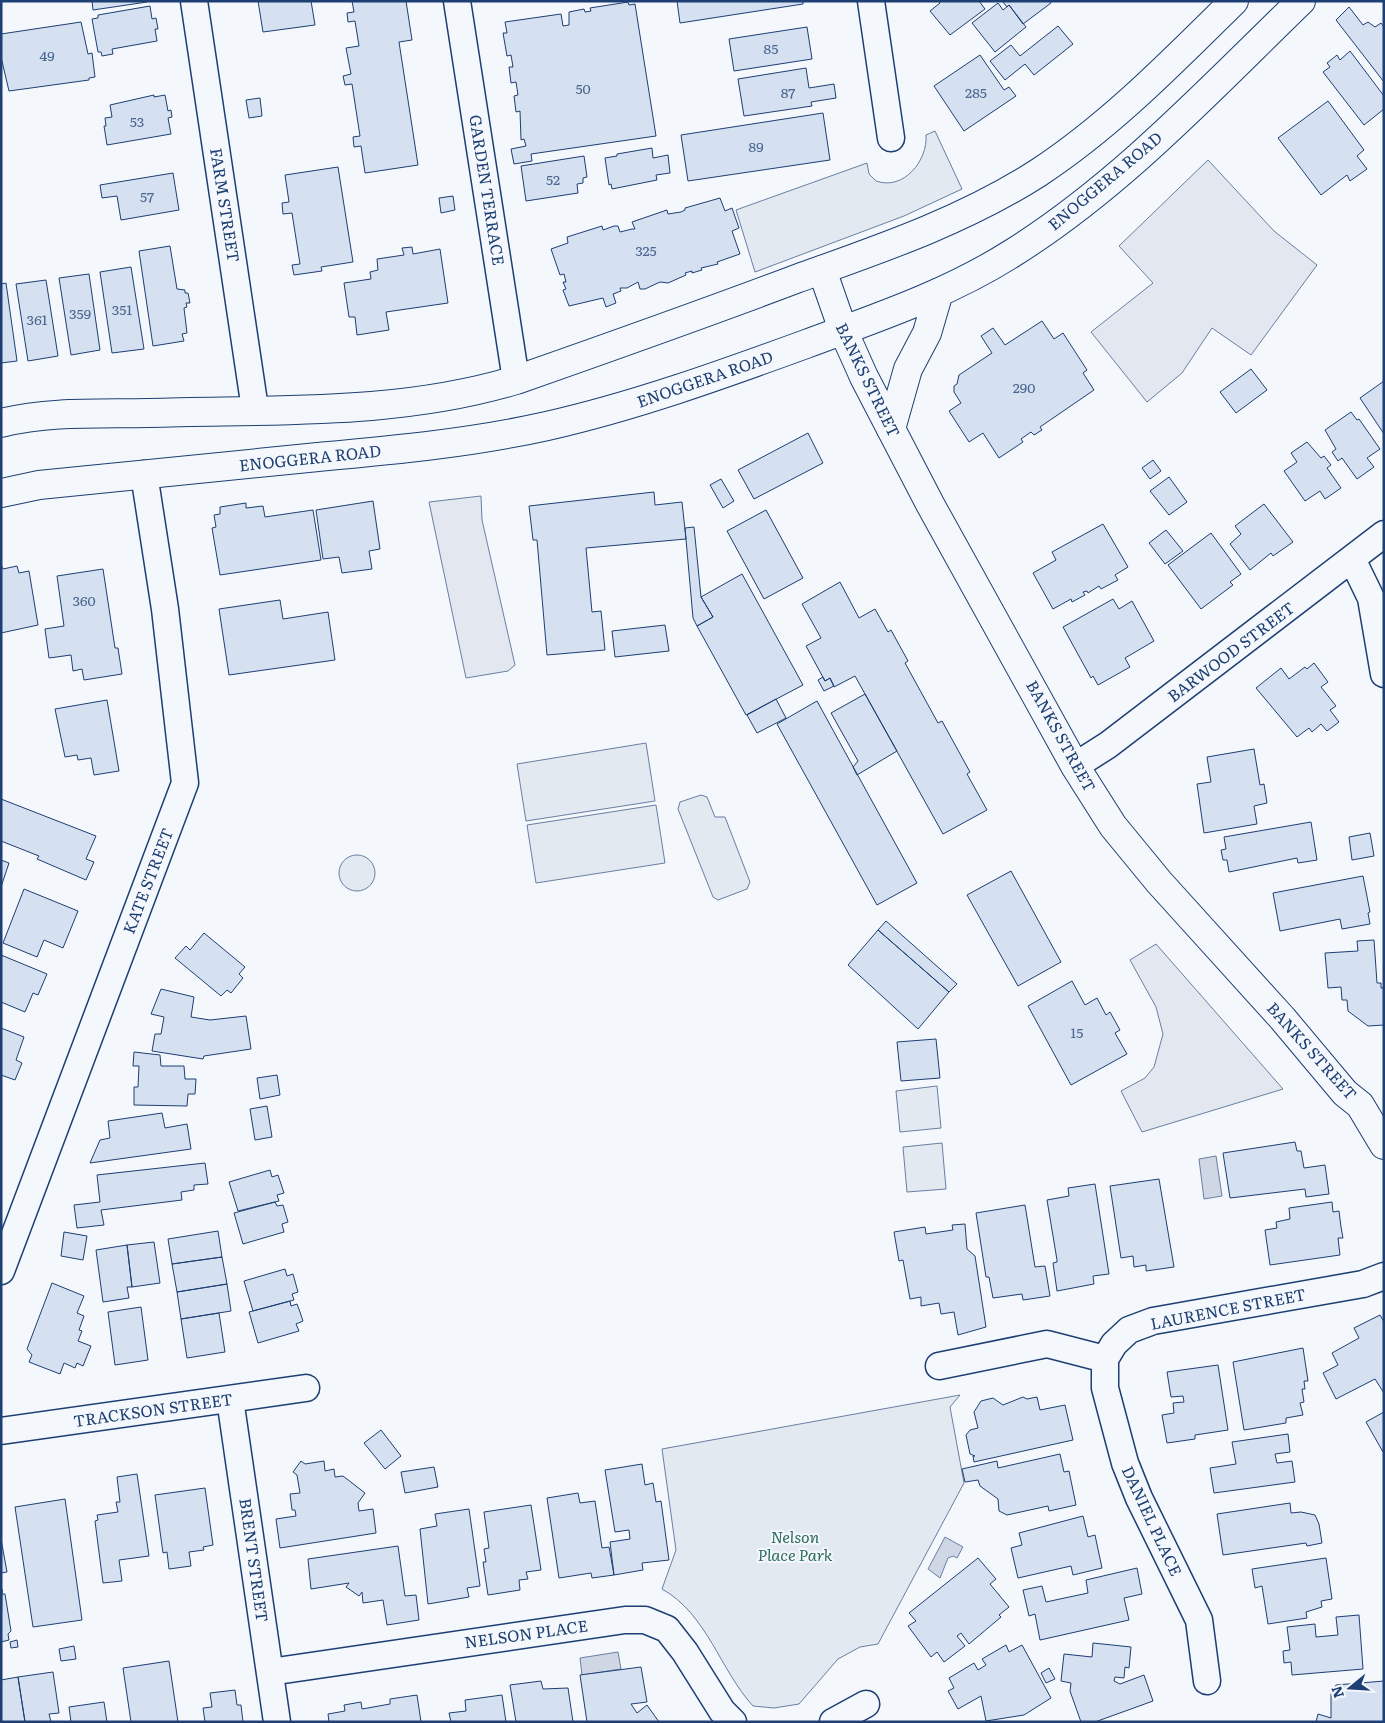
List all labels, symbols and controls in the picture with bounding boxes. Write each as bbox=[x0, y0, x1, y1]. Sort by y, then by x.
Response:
house number: 85 bbox=[764, 38, 778, 58]
house number: 49 bbox=[39, 45, 55, 65]
house number: 50 bbox=[575, 78, 591, 98]
house number: 87 bbox=[781, 82, 795, 102]
house number: 285 bbox=[965, 82, 987, 102]
house number: 53 bbox=[130, 111, 144, 131]
street label: GARDEN TERRACE bbox=[464, 113, 512, 267]
street label: ENOGGERA ROAD bbox=[1042, 125, 1167, 235]
house number: 89 bbox=[748, 136, 764, 156]
street label: FARM STREET bbox=[205, 146, 247, 264]
house number: 52 bbox=[546, 169, 560, 189]
house number: 57 bbox=[140, 186, 154, 206]
house number: 325 bbox=[635, 240, 657, 260]
house number: 351 bbox=[112, 299, 132, 319]
house number: 359 bbox=[69, 303, 91, 323]
house number: 361 bbox=[27, 309, 48, 329]
street label: BANKS STREET bbox=[831, 318, 907, 441]
street label: ENOGGERA ROAD bbox=[633, 343, 776, 413]
house number: 290 bbox=[1013, 377, 1035, 397]
street label: ENOGGERA ROAD bbox=[238, 438, 382, 476]
house number: 360 bbox=[72, 590, 96, 610]
street label: BARWOOD STREET bbox=[1162, 595, 1299, 707]
street label: BANKS STREET bbox=[1021, 675, 1103, 796]
street label: KATE STREET bbox=[116, 824, 178, 937]
street label: BANKS STREET bbox=[1262, 996, 1363, 1105]
house number: 15 bbox=[1071, 1022, 1083, 1042]
street label: LAURENCE STREET bbox=[1148, 1281, 1308, 1335]
street label: TRACKSON STREET bbox=[72, 1386, 234, 1432]
street label: DANIEL PLACE bbox=[1117, 1461, 1189, 1580]
street label: BRENT STREET bbox=[234, 1496, 276, 1624]
park label: Nelson Place Park bbox=[757, 1524, 833, 1566]
street label: NELSON PLACE bbox=[463, 1612, 589, 1654]
north arrow bbox=[1325, 1663, 1375, 1713]
text: N bbox=[1325, 1683, 1348, 1701]

